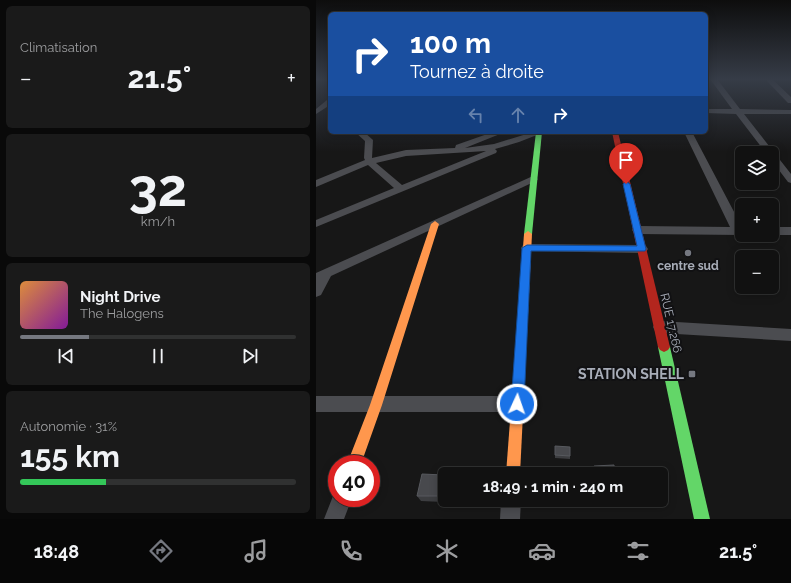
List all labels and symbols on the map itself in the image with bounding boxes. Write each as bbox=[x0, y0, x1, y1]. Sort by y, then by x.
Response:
pin bbox=[609, 143, 643, 184]
marker: centre sud bbox=[683, 248, 693, 258]
place label: centre sud bbox=[657, 259, 719, 273]
street label: RUE 17.266 bbox=[657, 292, 685, 354]
place label: STATION SHELL bbox=[578, 366, 685, 382]
marker: STATION SHELL bbox=[687, 369, 697, 379]
position arrow bbox=[496, 383, 538, 425]
speed limit sign: 40 bbox=[328, 455, 380, 507]

